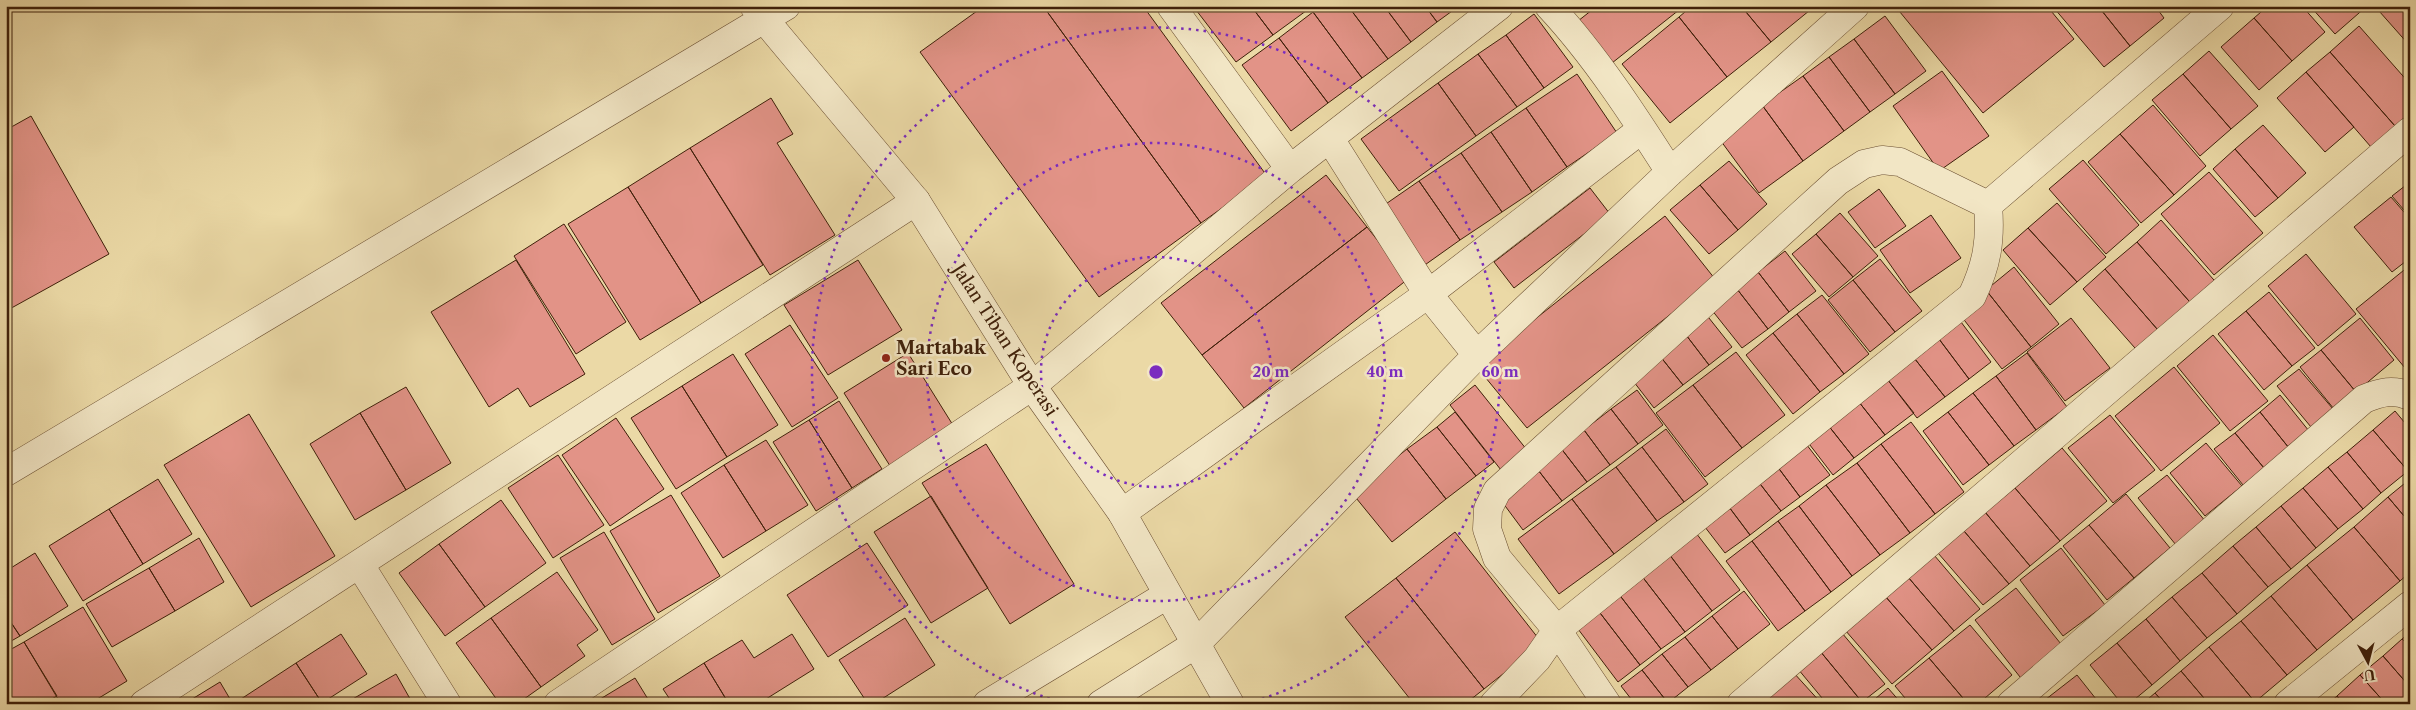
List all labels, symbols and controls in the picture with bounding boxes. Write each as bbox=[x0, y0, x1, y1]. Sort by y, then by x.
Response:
street label: Jalan Tiban Koperasi bbox=[946, 257, 1063, 421]
place label: Martabak Sari Eco bbox=[896, 337, 987, 380]
marker: Martabak Sari Eco bbox=[880, 352, 892, 364]
text: 20 m bbox=[1252, 362, 1290, 381]
text: 40 m bbox=[1366, 362, 1404, 381]
text: 60 m bbox=[1481, 362, 1519, 381]
centre of rings bbox=[1147, 363, 1165, 381]
north arrow bbox=[2344, 638, 2394, 688]
text: U bbox=[2362, 665, 2376, 685]

